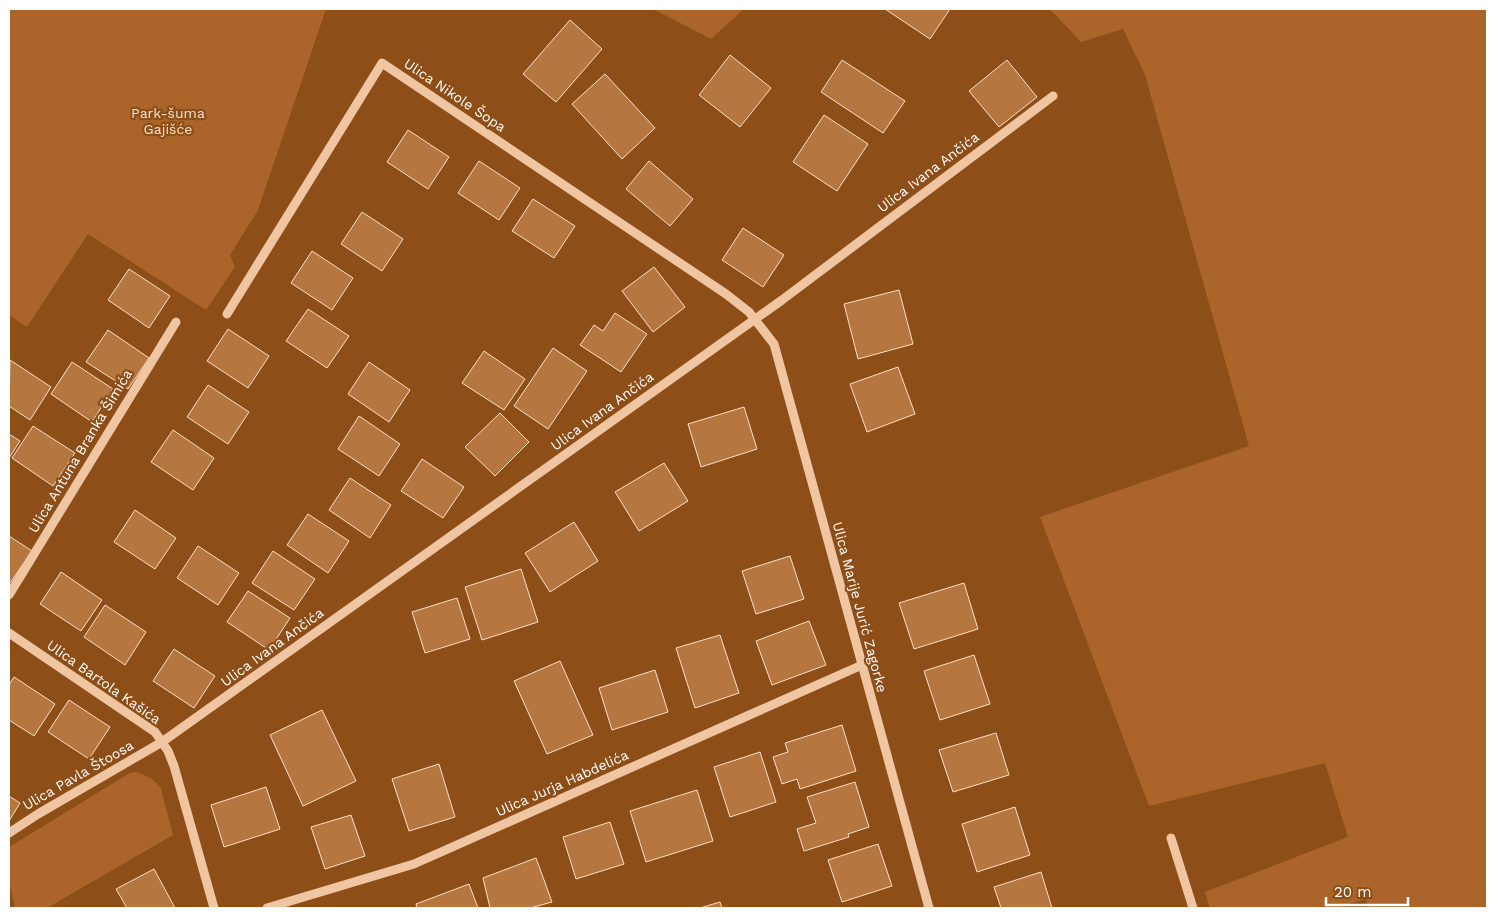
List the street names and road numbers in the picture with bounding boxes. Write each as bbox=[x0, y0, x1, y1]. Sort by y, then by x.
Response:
street label: Ulica Nikole Šopa bbox=[401, 55, 509, 135]
street label: Ulica Ivana Ančića bbox=[874, 129, 982, 215]
street label: Ulica Antuna Branka Šimića bbox=[25, 366, 135, 536]
street label: Ulica Ivana Ančića bbox=[548, 368, 656, 454]
street label: Ulica Marije Jurić Zagorke bbox=[829, 520, 891, 694]
street label: Ulica Ivana Ančića bbox=[218, 604, 326, 690]
street label: Ulica Bartola Kašića bbox=[44, 637, 164, 727]
street label: Ulica Pavla Štoosa bbox=[20, 737, 136, 813]
street label: Ulica Jurja Habdelića bbox=[493, 746, 631, 819]

